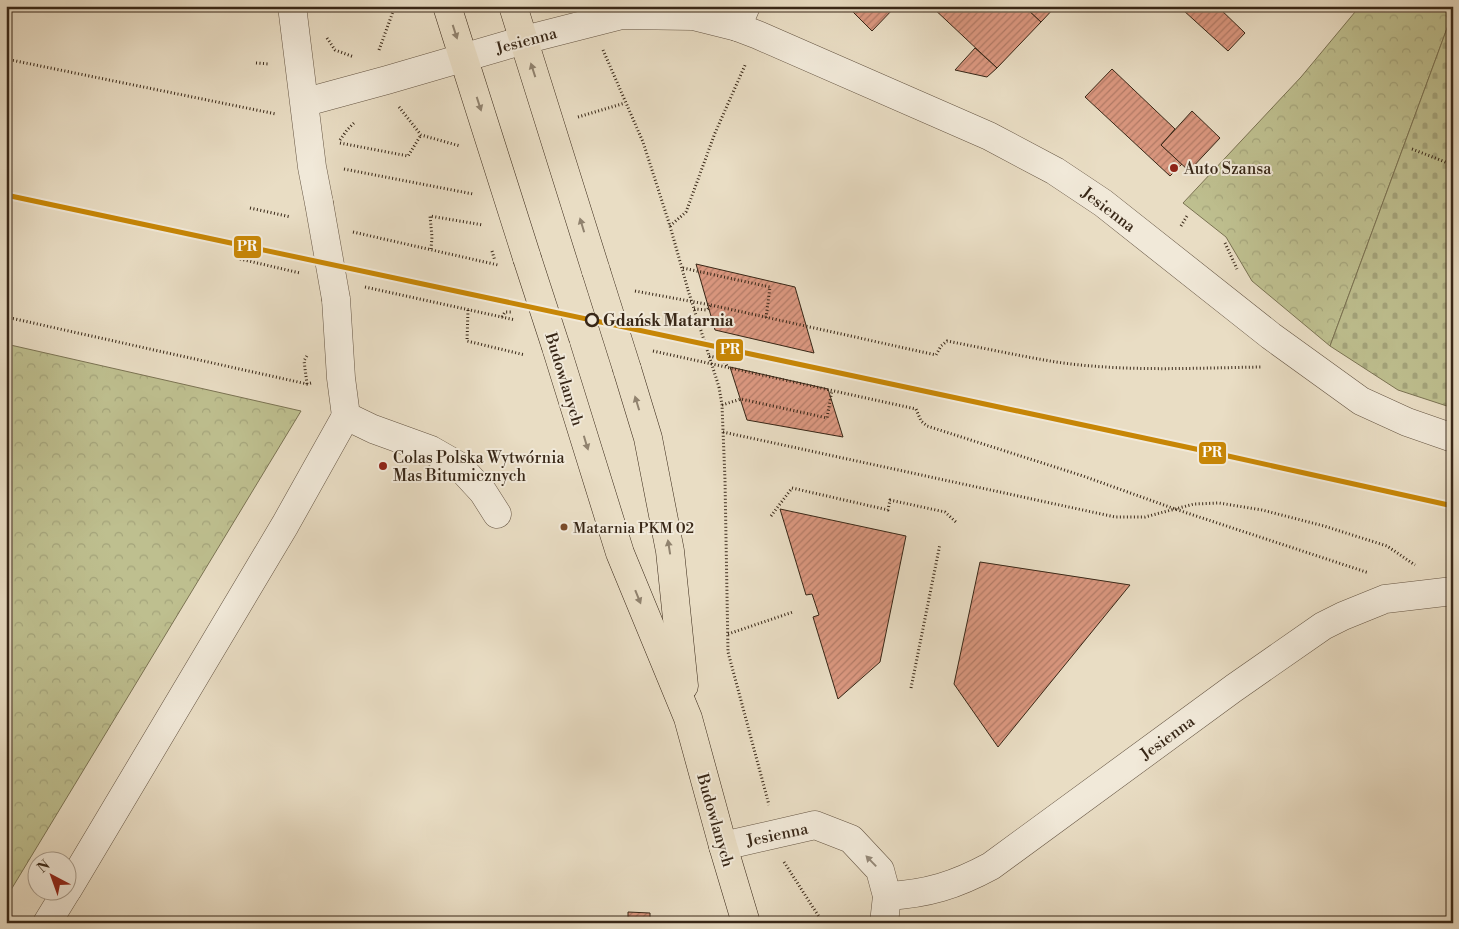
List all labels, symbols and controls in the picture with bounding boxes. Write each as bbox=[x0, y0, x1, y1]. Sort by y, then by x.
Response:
street label: Jesienna bbox=[493, 23, 560, 59]
one-way arrow bbox=[452, 25, 460, 40]
one-way arrow bbox=[529, 62, 537, 77]
one-way arrow bbox=[475, 97, 483, 112]
place label: Auto Szansa bbox=[1183, 159, 1272, 179]
marker: Auto Szansa bbox=[1168, 162, 1180, 174]
street label: Jesienna bbox=[1077, 182, 1140, 237]
one-way arrow bbox=[577, 217, 585, 232]
line badge: PR bbox=[233, 235, 262, 259]
text: PR bbox=[237, 238, 258, 256]
place label: Gdańsk Matarnia bbox=[603, 311, 734, 331]
marker: Gdańsk Matarnia bbox=[585, 313, 599, 327]
street label: Budowlanych bbox=[540, 329, 588, 429]
line badge: PR bbox=[715, 338, 744, 362]
text: PR bbox=[720, 341, 741, 359]
one-way arrow bbox=[633, 395, 641, 410]
one-way arrow bbox=[582, 436, 590, 451]
line badge: PR bbox=[1198, 441, 1227, 465]
text: PR bbox=[1202, 444, 1223, 462]
place label: Colas Polska Wytwórnia Mas Bitumicznych bbox=[393, 448, 565, 486]
marker: Colas Polska Wytwórnia Mas Bitumicznych bbox=[377, 460, 389, 472]
place label: Matarnia PKM 02 bbox=[573, 519, 694, 538]
marker: Matarnia PKM 02 bbox=[559, 522, 569, 532]
one-way arrow bbox=[665, 539, 673, 555]
one-way arrow bbox=[635, 590, 643, 604]
street label: Jesienna bbox=[1136, 711, 1199, 765]
street label: Budowlanych bbox=[692, 770, 738, 870]
street label: Jesienna bbox=[744, 819, 811, 851]
north arrow bbox=[28, 852, 78, 902]
one-way arrow bbox=[865, 855, 877, 867]
text: N bbox=[34, 857, 54, 877]

